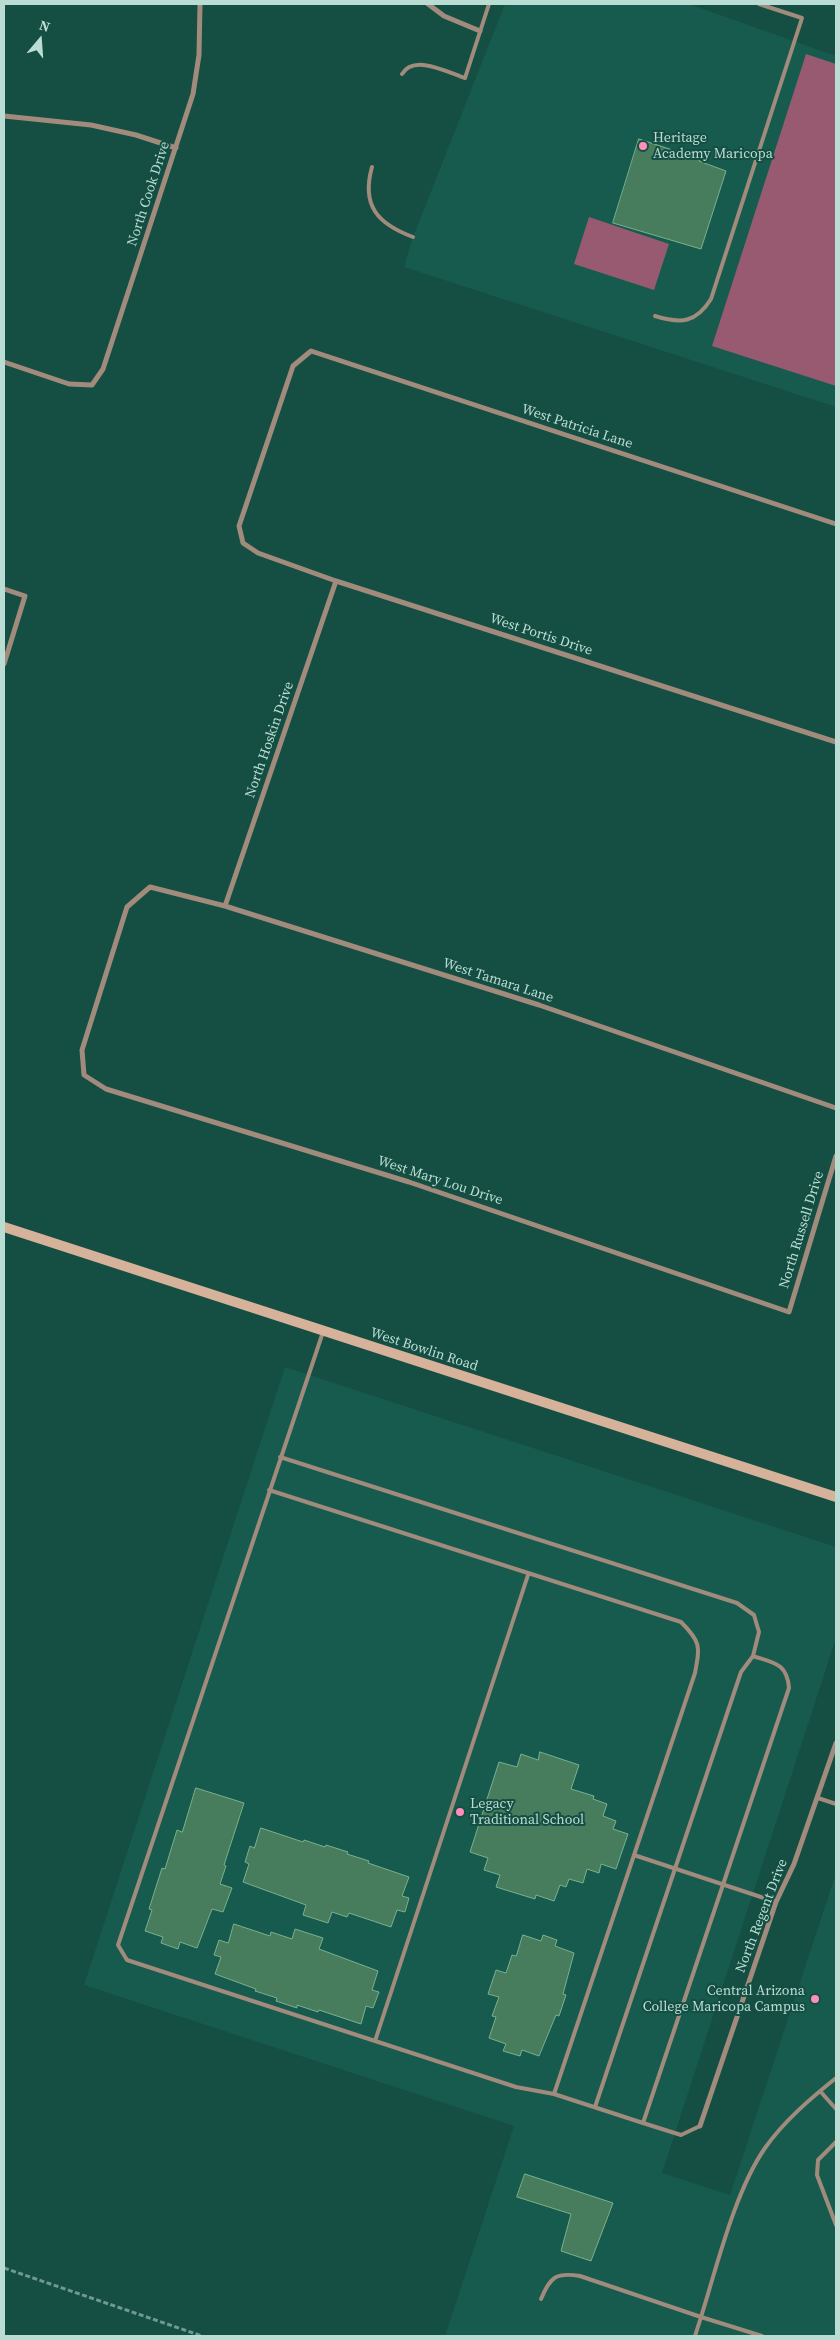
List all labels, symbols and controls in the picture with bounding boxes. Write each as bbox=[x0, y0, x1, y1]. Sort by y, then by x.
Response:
north arrow bbox=[15, 15, 65, 65]
text: N bbox=[37, 15, 53, 37]
place label: Heritage Academy Maricopa bbox=[653, 130, 773, 162]
street label: North Cook Drive bbox=[124, 140, 174, 248]
marker: Heritage Academy Maricopa bbox=[637, 140, 649, 152]
street label: West Patricia Lane bbox=[519, 401, 635, 453]
street label: West Portis Drive bbox=[487, 610, 595, 660]
street label: North Hoskin Drive bbox=[242, 680, 298, 800]
street label: West Tamara Lane bbox=[441, 955, 555, 1007]
street label: West Mary Lou Drive bbox=[375, 1153, 505, 1209]
street label: North Russell Drive bbox=[776, 1169, 828, 1291]
street label: West Bowlin Road bbox=[368, 1325, 480, 1375]
place label: Legacy Traditional School bbox=[470, 1796, 584, 1828]
marker: Legacy Traditional School bbox=[454, 1806, 466, 1818]
street label: North Regent Drive bbox=[733, 1857, 791, 1975]
place label: Central Arizona College Maricopa Campus bbox=[643, 1983, 805, 2015]
marker: Central Arizona College Maricopa Campus bbox=[809, 1993, 821, 2005]

